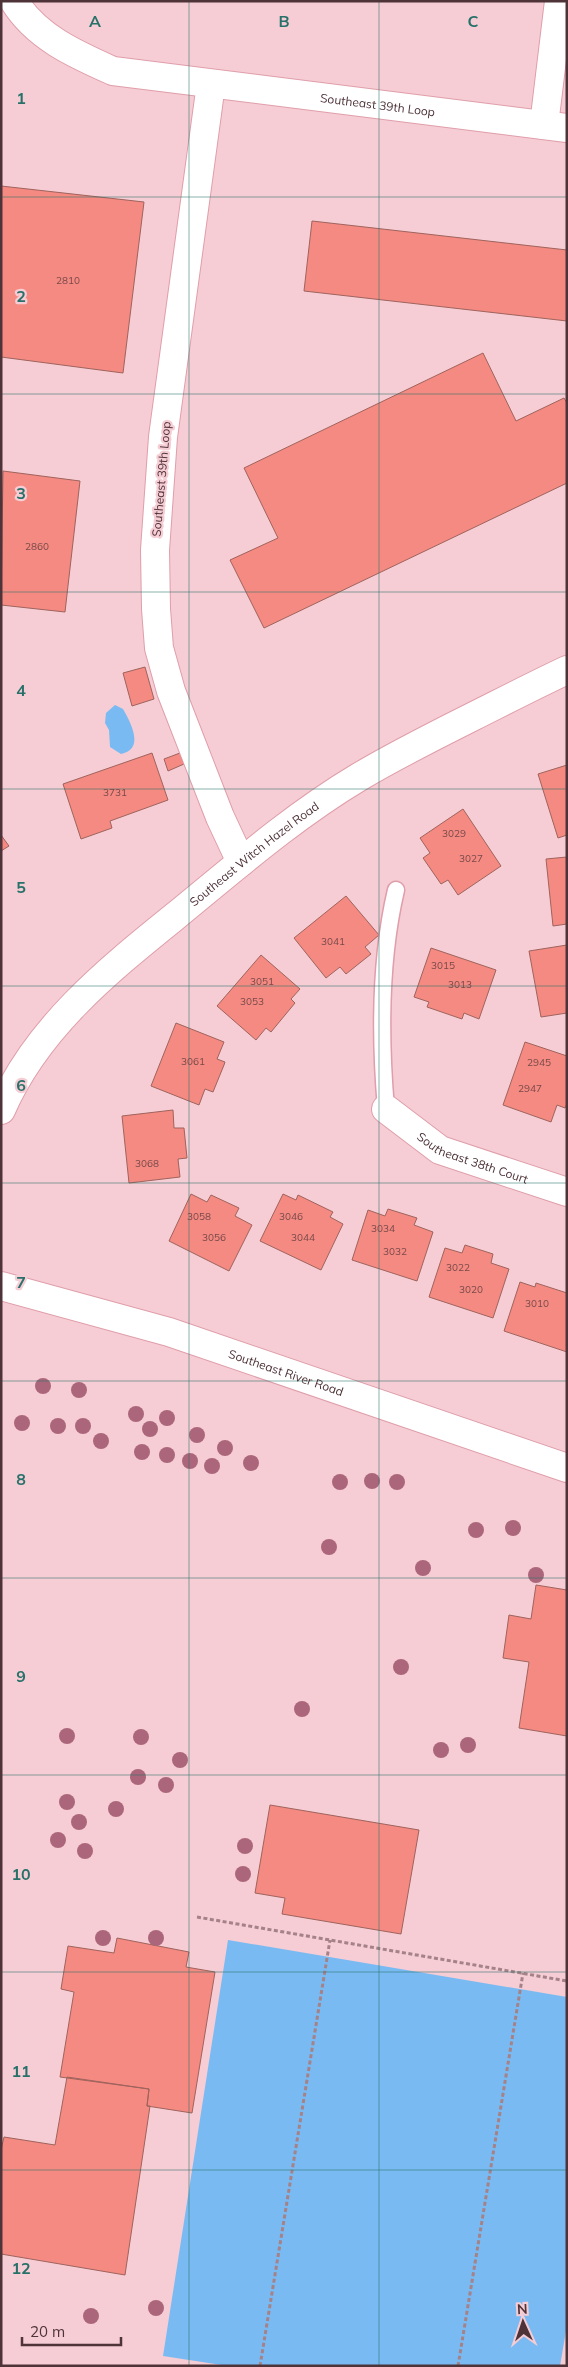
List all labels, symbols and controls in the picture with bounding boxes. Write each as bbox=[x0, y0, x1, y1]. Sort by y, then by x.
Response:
text: A bbox=[89, 11, 101, 31]
text: B bbox=[278, 11, 290, 31]
text: C bbox=[468, 11, 479, 31]
text: 1 bbox=[16, 88, 26, 108]
street label: Southeast 39th Loop bbox=[319, 90, 436, 119]
house number: 2810 bbox=[56, 274, 80, 287]
text: 2 bbox=[16, 286, 26, 306]
street label: Southeast 39th Loop bbox=[148, 421, 174, 537]
text: 3 bbox=[16, 483, 26, 503]
house number: 2860 bbox=[25, 540, 49, 553]
text: 4 bbox=[16, 680, 26, 700]
house number: 3731 bbox=[103, 786, 127, 799]
street label: Southeast Witch Hazel Road bbox=[186, 798, 321, 909]
house number: 3029 bbox=[442, 827, 466, 840]
house number: 3027 bbox=[459, 852, 483, 865]
text: 5 bbox=[16, 877, 26, 897]
house number: 3041 bbox=[321, 935, 345, 948]
house number: 3015 bbox=[431, 959, 455, 972]
house number: 3051 bbox=[250, 975, 274, 988]
house number: 3013 bbox=[448, 978, 472, 991]
house number: 3053 bbox=[240, 995, 264, 1008]
house number: 3061 bbox=[181, 1055, 205, 1068]
house number: 2945 bbox=[527, 1056, 551, 1069]
text: 6 bbox=[16, 1075, 26, 1095]
house number: 2947 bbox=[518, 1082, 542, 1095]
street label: Southeast 38th Court bbox=[415, 1128, 530, 1186]
house number: 3068 bbox=[135, 1157, 159, 1170]
house number: 3058 bbox=[187, 1210, 211, 1223]
house number: 3046 bbox=[279, 1210, 303, 1223]
house number: 3034 bbox=[371, 1222, 395, 1235]
house number: 3056 bbox=[202, 1231, 226, 1244]
house number: 3044 bbox=[291, 1231, 315, 1244]
house number: 3032 bbox=[383, 1245, 407, 1258]
house number: 3022 bbox=[446, 1261, 470, 1274]
text: 7 bbox=[16, 1272, 26, 1292]
house number: 3020 bbox=[459, 1283, 483, 1296]
house number: 3010 bbox=[525, 1297, 549, 1310]
street label: Southeast River Road bbox=[227, 1345, 346, 1399]
text: 8 bbox=[16, 1469, 26, 1489]
text: 9 bbox=[16, 1666, 26, 1686]
text: 10 bbox=[11, 1864, 31, 1884]
text: 11 bbox=[11, 2061, 31, 2081]
text: 12 bbox=[11, 2258, 31, 2278]
north arrow bbox=[498, 2297, 548, 2347]
text: N bbox=[517, 2300, 528, 2318]
scale bar bbox=[22, 2314, 121, 2346]
text: 20 m bbox=[30, 2322, 65, 2341]

